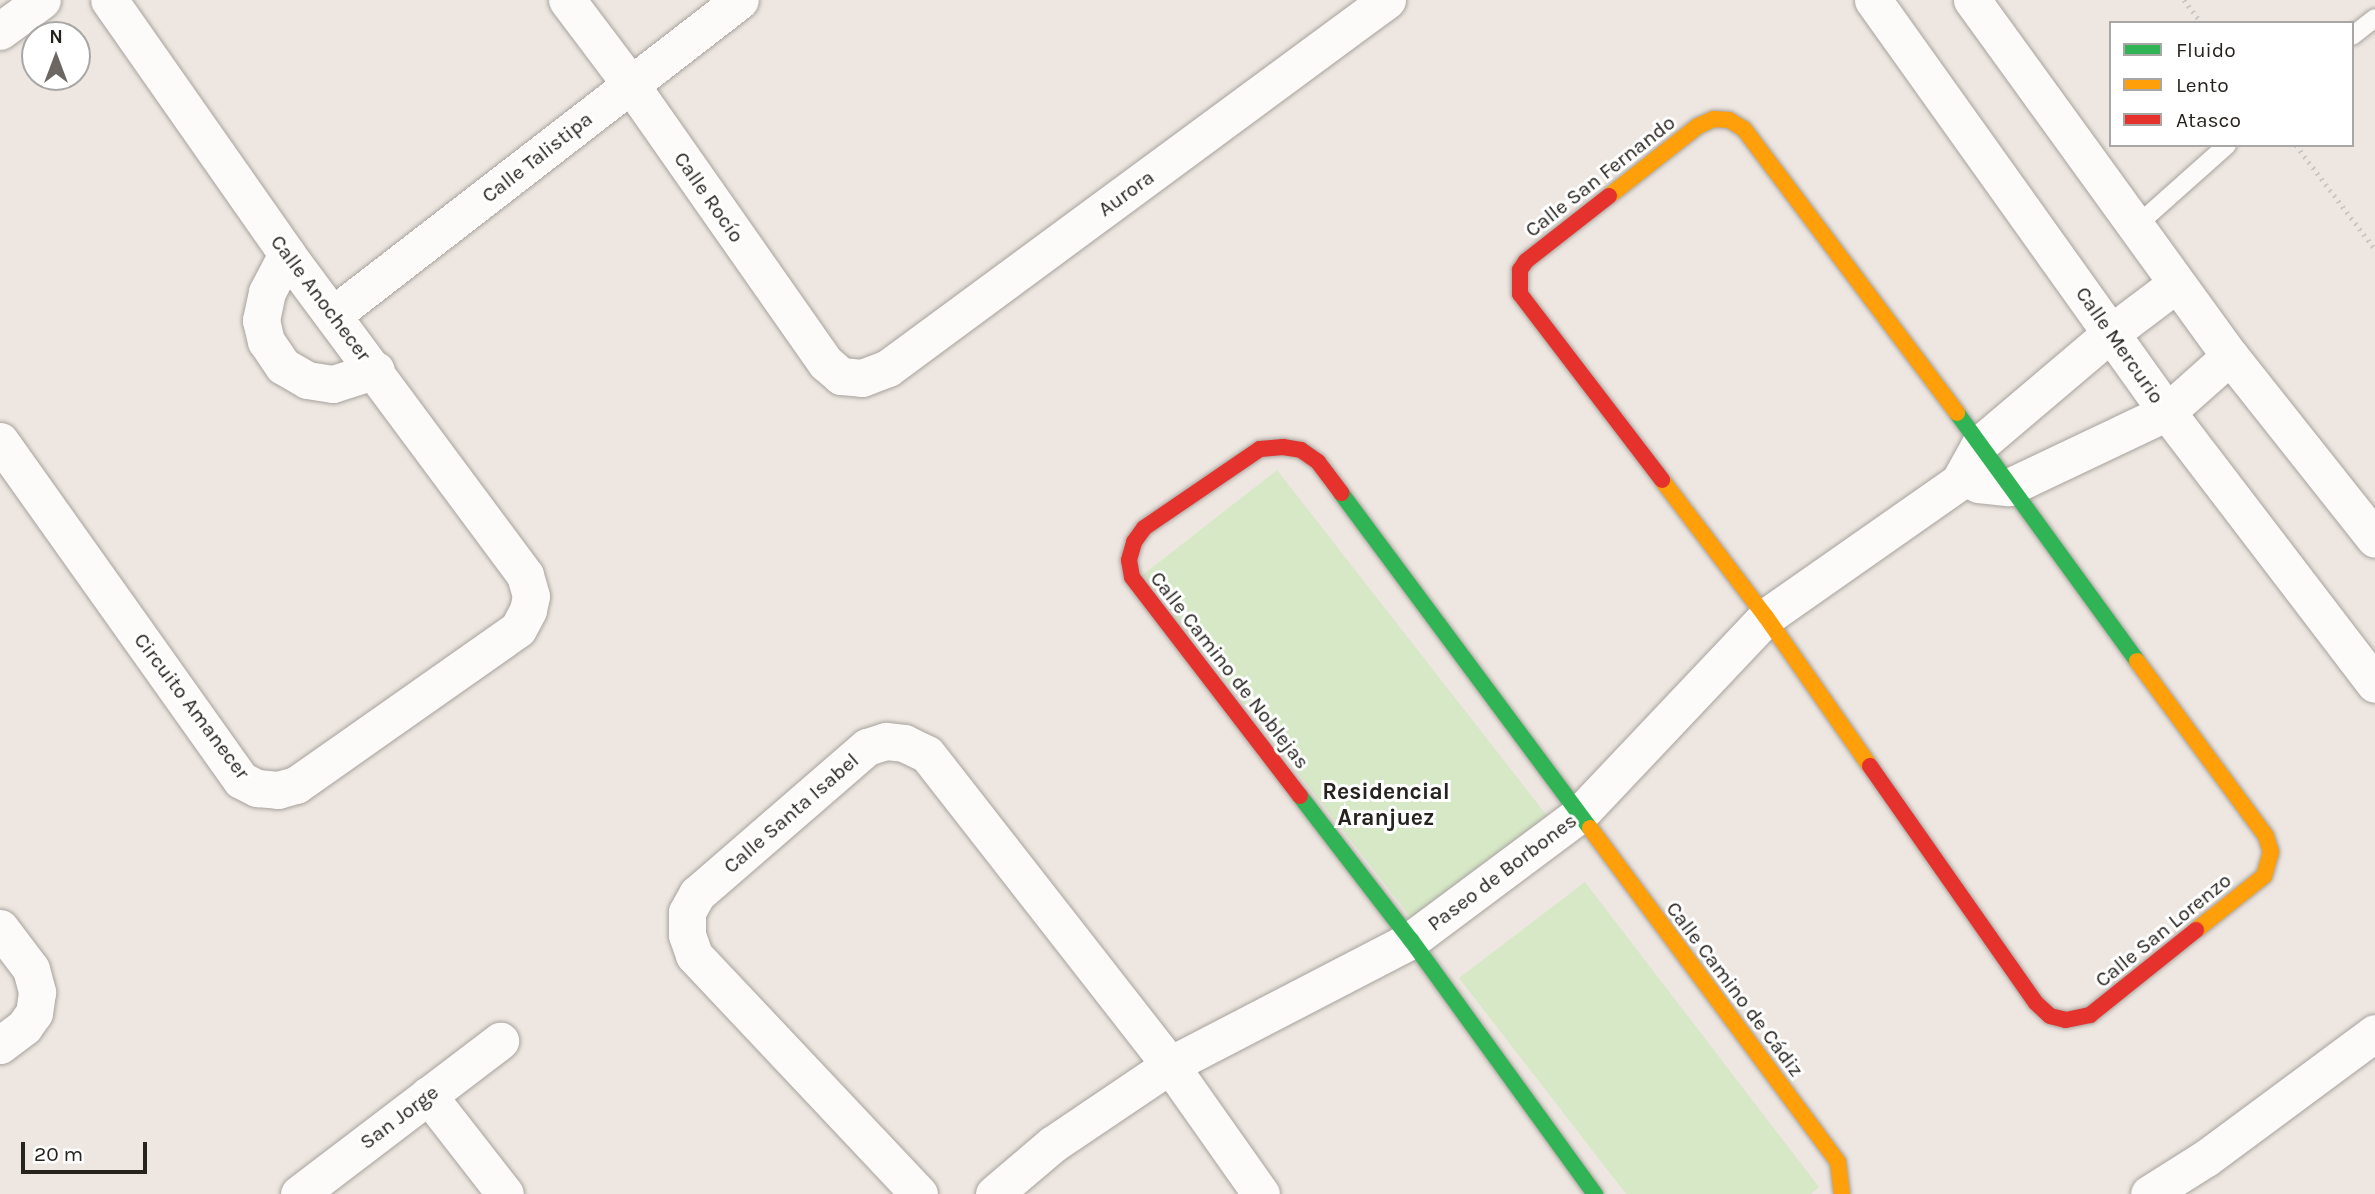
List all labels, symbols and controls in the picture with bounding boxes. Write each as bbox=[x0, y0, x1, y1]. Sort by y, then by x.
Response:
north arrow bbox=[21, 21, 91, 91]
legend bbox=[2109, 21, 2354, 147]
text: N bbox=[49, 26, 63, 48]
text: Fluido bbox=[2176, 38, 2236, 62]
text: Lento bbox=[2176, 73, 2229, 97]
street label: Calle Talistipa bbox=[477, 106, 597, 208]
text: Atasco bbox=[2176, 108, 2241, 132]
street label: Calle San Fernando bbox=[1520, 110, 1680, 242]
street label: Calle Rocío bbox=[669, 147, 749, 247]
street label: Aurora bbox=[1093, 164, 1159, 222]
street label: Calle Anochecer bbox=[265, 230, 377, 366]
street label: Calle Mercurio bbox=[2070, 282, 2170, 408]
street label: Calle Camino de Noblejas bbox=[1145, 566, 1315, 774]
street label: Circuito Amanecer bbox=[129, 628, 255, 784]
street label: Calle Santa Isabel bbox=[718, 747, 864, 879]
district label: Residencial Aranjuez bbox=[1322, 778, 1450, 832]
street label: Paseo de Borbones bbox=[1422, 808, 1582, 936]
street label: Calle San Lorenzo bbox=[2090, 867, 2236, 993]
street label: Calle Camino de Cádiz bbox=[1661, 896, 1809, 1082]
street label: San Jorge bbox=[355, 1079, 443, 1155]
scale bar bbox=[24, 1128, 150, 1172]
text: 20 m bbox=[34, 1142, 83, 1166]

